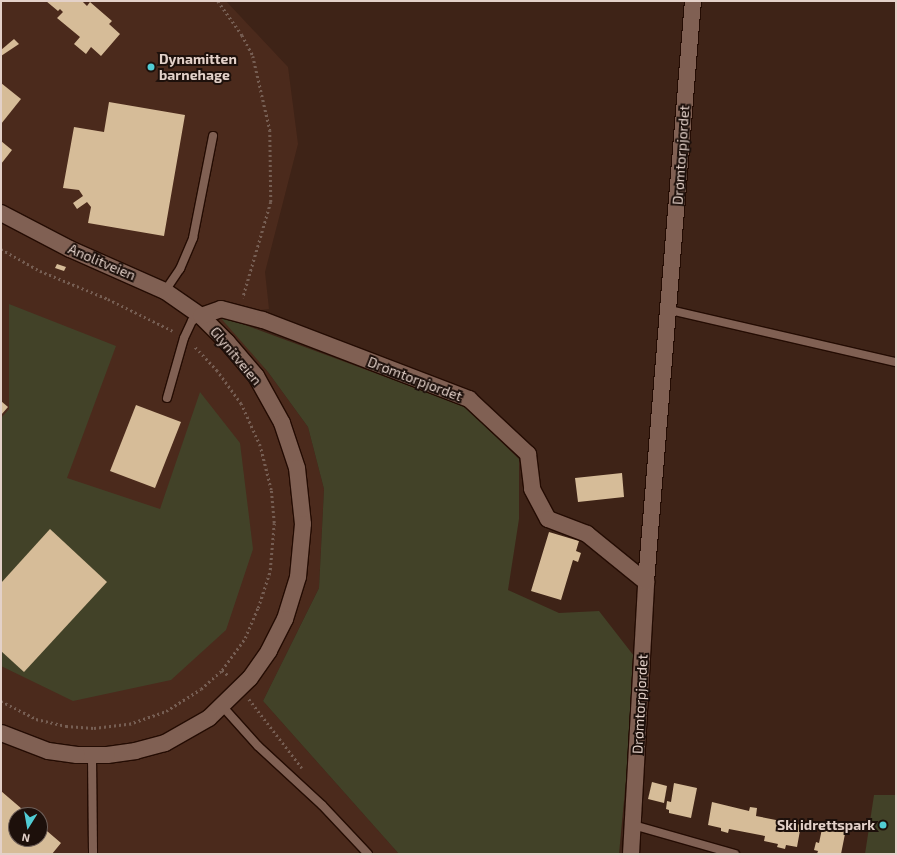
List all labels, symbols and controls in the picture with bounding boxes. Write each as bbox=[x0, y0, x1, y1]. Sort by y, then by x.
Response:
place label: Dynamitten barnehage bbox=[159, 51, 237, 84]
marker: Dynamitten barnehage bbox=[146, 62, 156, 72]
street label: Drømtorpjordet bbox=[669, 105, 693, 205]
street label: Anolitveien bbox=[66, 240, 138, 284]
street label: Glynitveien bbox=[207, 323, 265, 389]
street label: Drømtorpjordet bbox=[365, 353, 465, 405]
street label: Drømtorpjordet bbox=[629, 654, 651, 754]
north arrow bbox=[8, 807, 48, 847]
place label: Ski idrettspark bbox=[777, 817, 875, 833]
marker: Ski idrettspark bbox=[878, 820, 888, 830]
text: N bbox=[21, 831, 31, 845]

